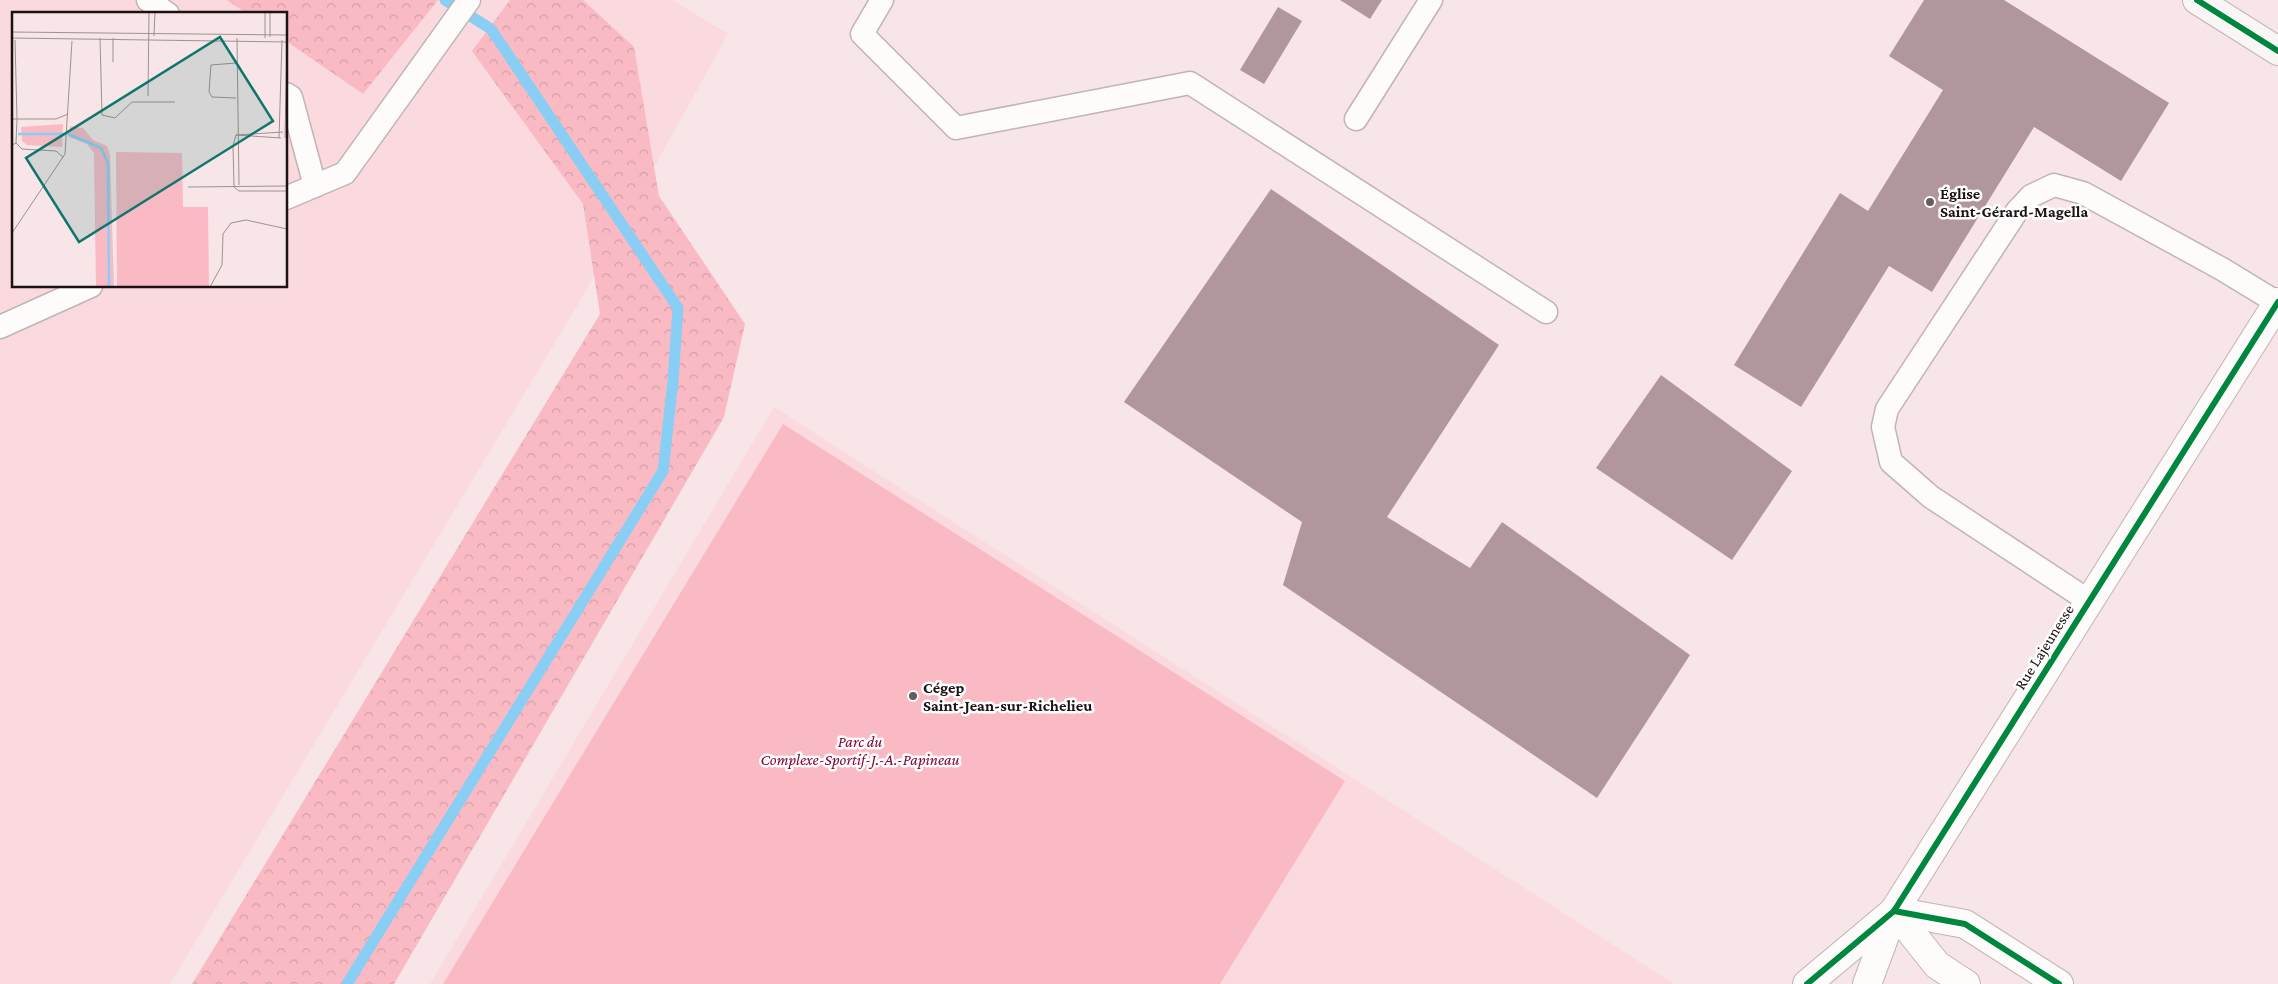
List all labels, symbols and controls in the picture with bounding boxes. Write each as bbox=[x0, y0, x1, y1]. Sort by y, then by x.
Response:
inset map bbox=[12, 12, 288, 288]
place label: Église Saint-Gérard-Magella bbox=[1940, 185, 2088, 220]
marker: Église Saint-Gérard-Magella bbox=[1924, 196, 1936, 208]
street label: Rue Lajeunesse bbox=[2011, 601, 2078, 693]
place label: Cégep Saint-Jean-sur-Richelieu bbox=[923, 679, 1092, 714]
marker: Cégep Saint-Jean-sur-Richelieu bbox=[907, 690, 919, 702]
park label: Parc du Complexe-Sportif-J.-A.-Papineau bbox=[760, 733, 960, 769]

